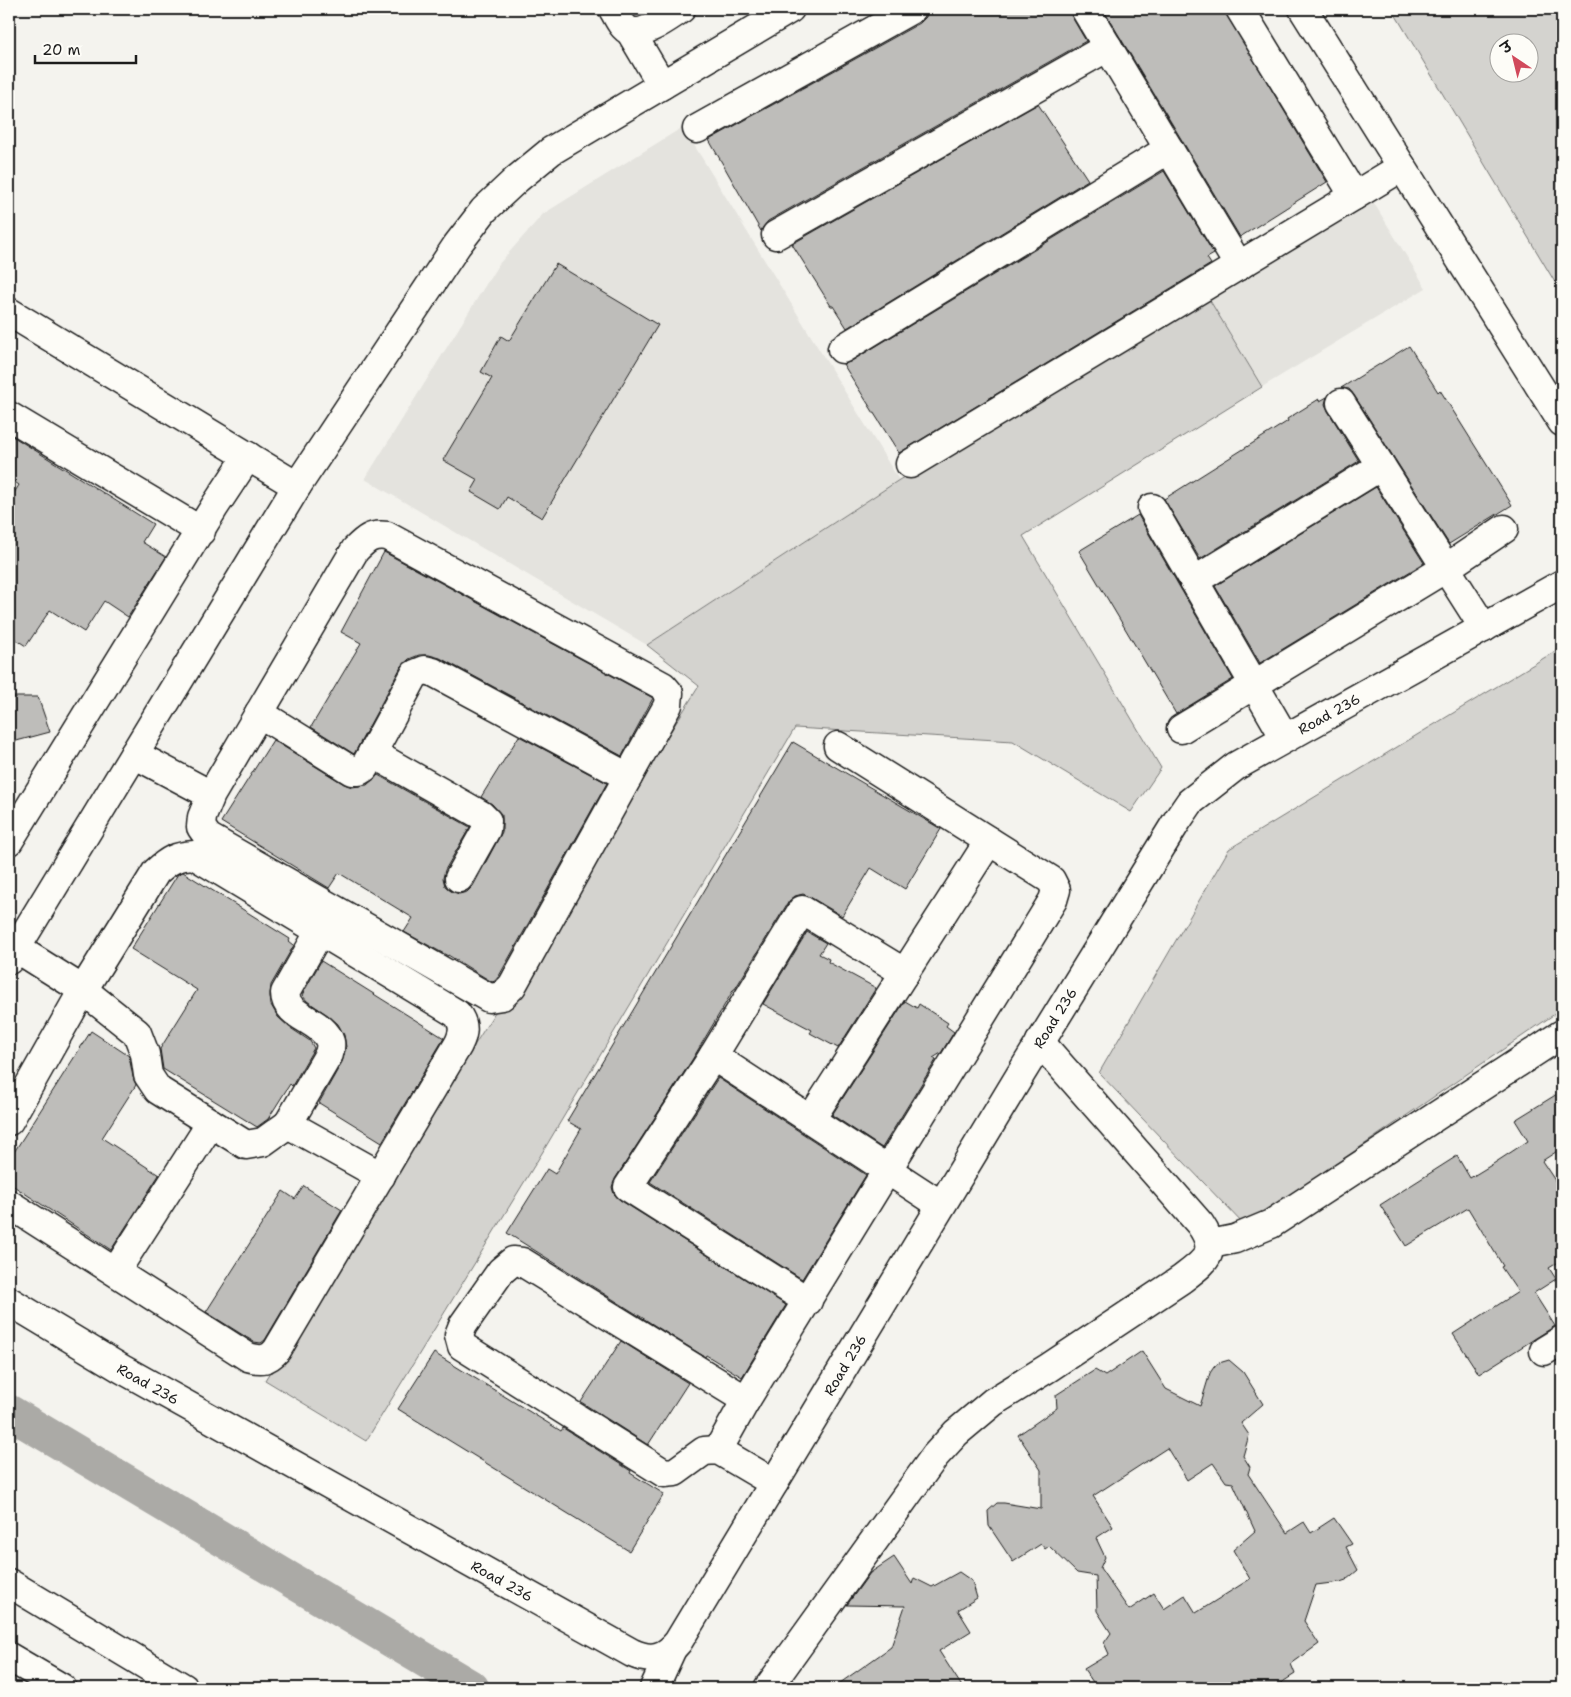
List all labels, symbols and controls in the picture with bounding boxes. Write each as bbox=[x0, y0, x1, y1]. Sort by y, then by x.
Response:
scale bar bbox=[35, 32, 136, 64]
north arrow bbox=[1488, 32, 1538, 82]
text: उ bbox=[1496, 36, 1517, 59]
text: 20 m bbox=[42, 40, 81, 60]
street label: Road 236 bbox=[1295, 690, 1363, 738]
street label: Road 236 bbox=[1029, 984, 1081, 1052]
street label: Road 236 bbox=[820, 1331, 870, 1399]
street label: Road 236 bbox=[114, 1360, 182, 1408]
street label: Road 236 bbox=[468, 1557, 536, 1605]

